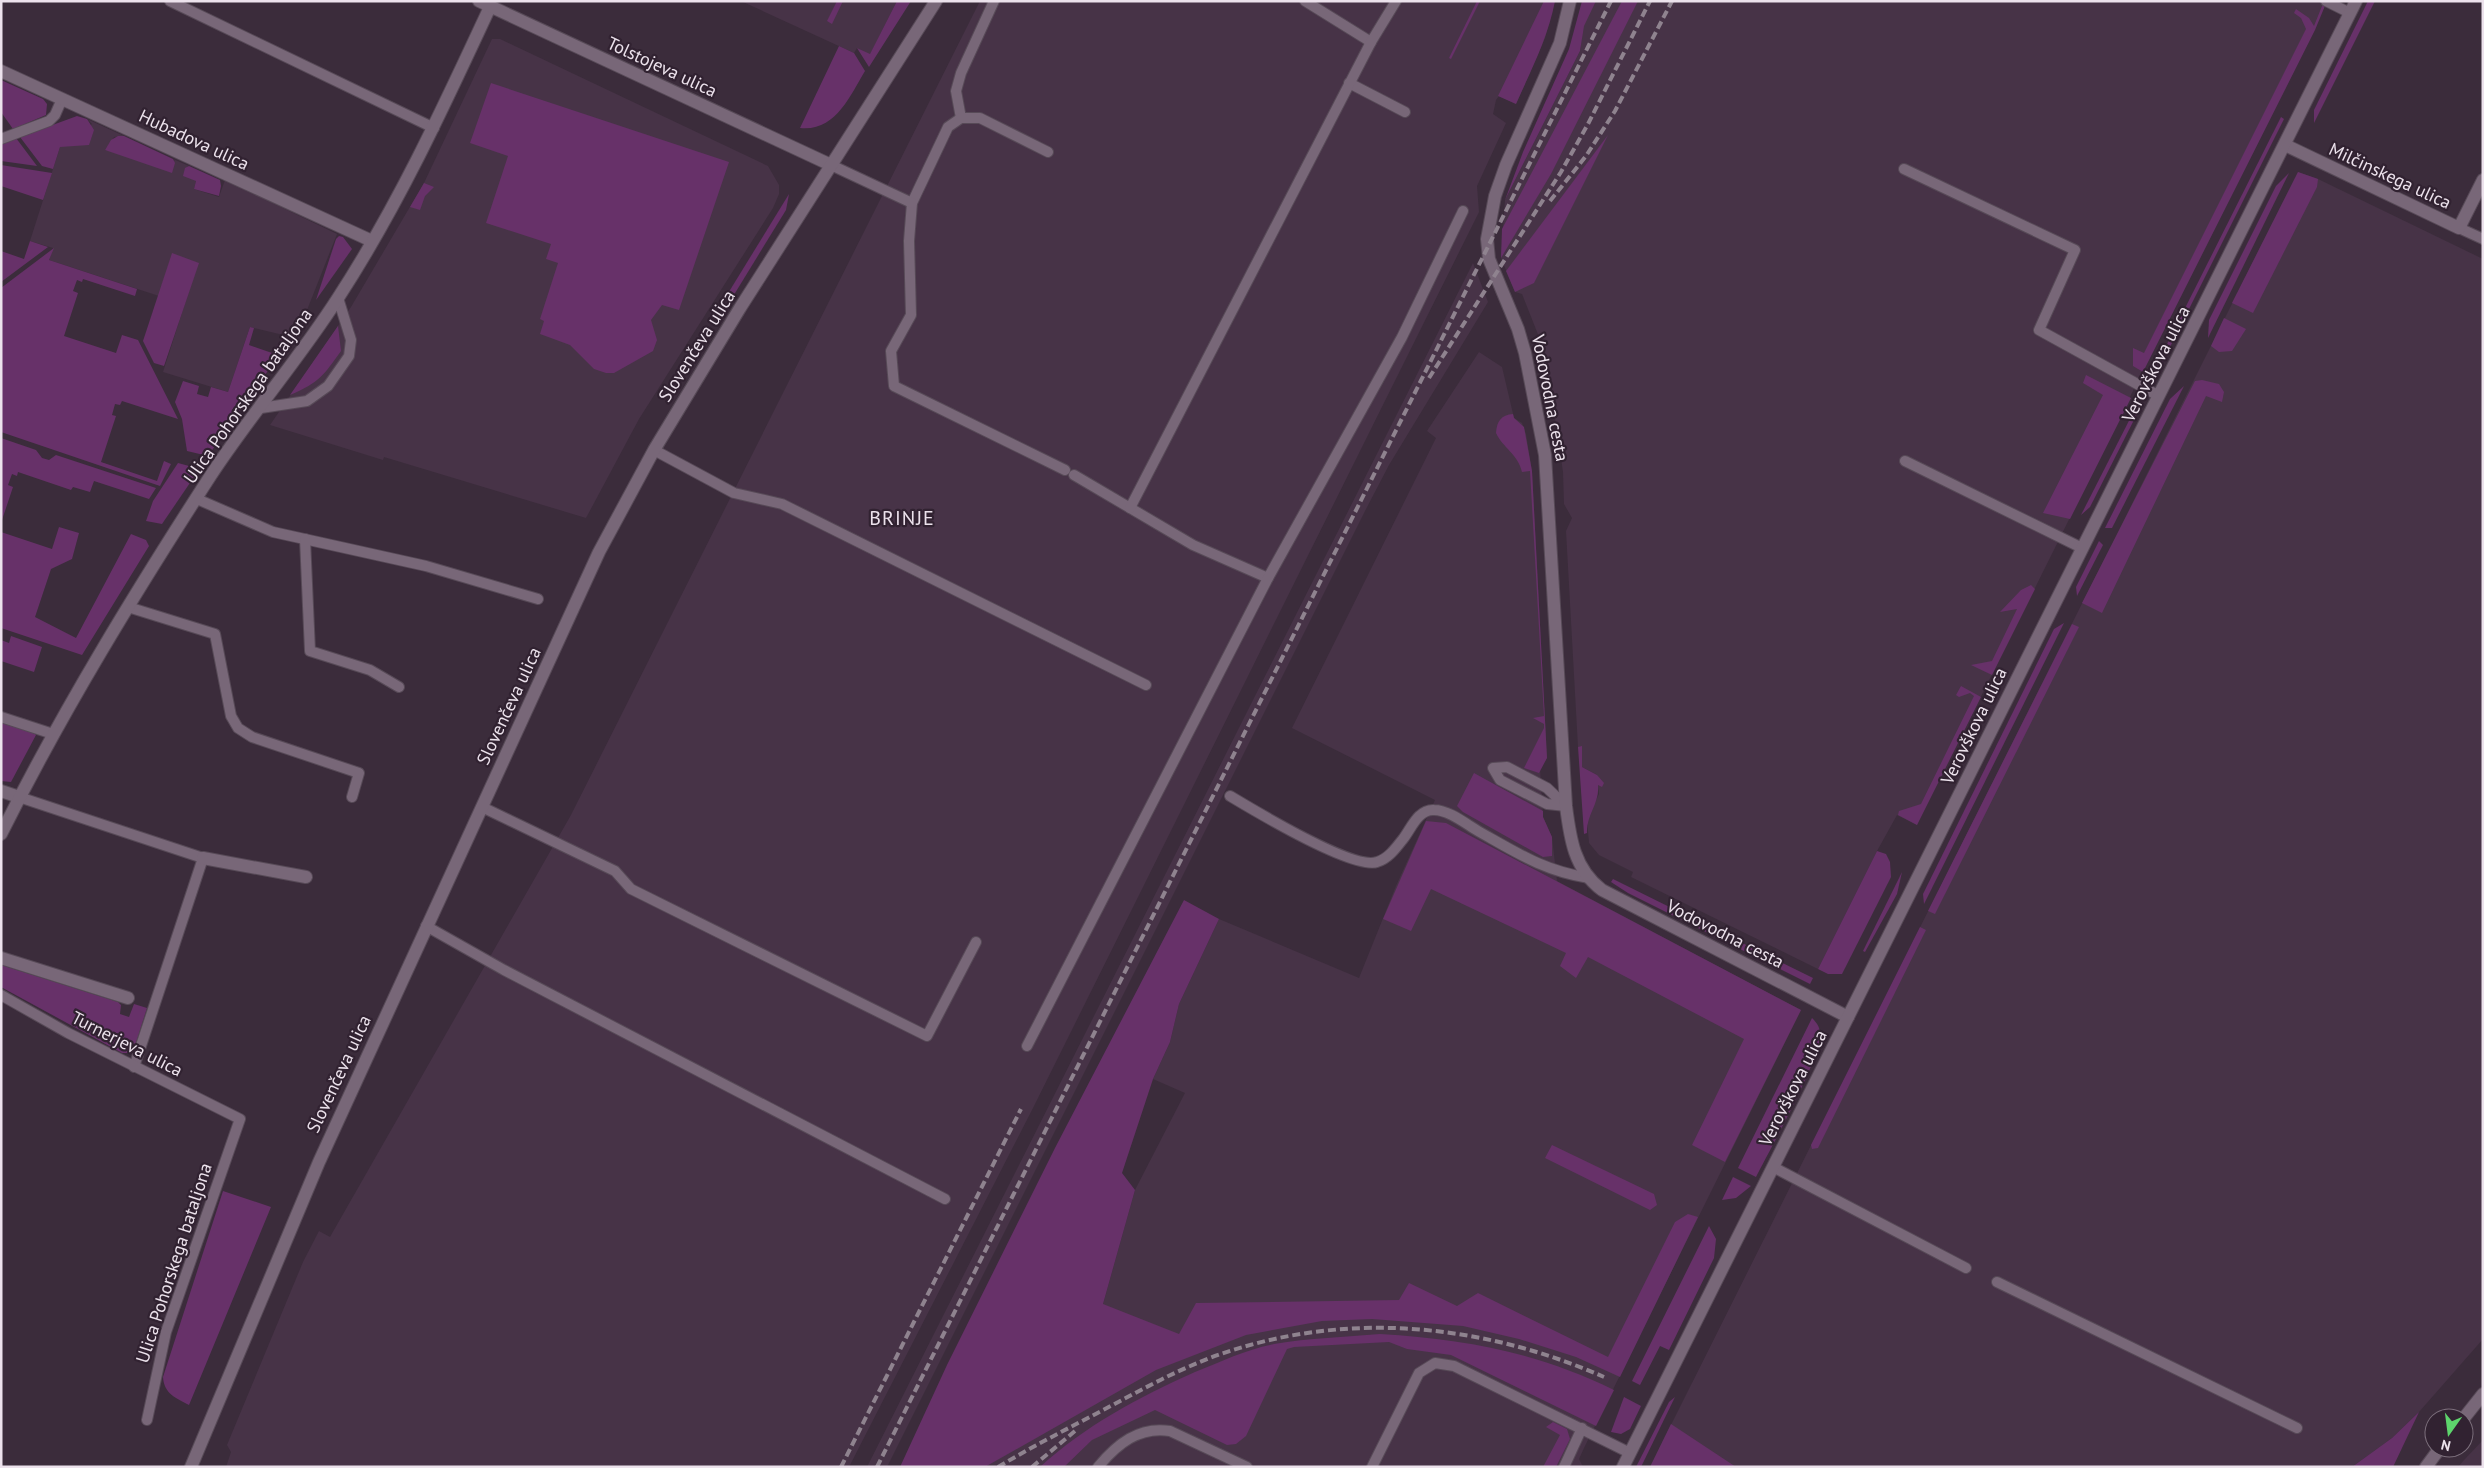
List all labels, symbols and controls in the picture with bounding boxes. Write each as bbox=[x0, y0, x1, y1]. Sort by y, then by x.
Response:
street label: Tolstojeva ulica bbox=[604, 31, 721, 102]
street label: Hubadova ulica bbox=[136, 104, 253, 175]
street label: Milčinskega ulica bbox=[2325, 137, 2455, 214]
street label: Slovenčeva ulica bbox=[653, 286, 740, 406]
street label: Verovškova ulica bbox=[2116, 302, 2195, 427]
street label: Ulica Pohorskega bataljona bbox=[178, 304, 317, 488]
street label: Vodovodna cesta bbox=[1527, 332, 1574, 463]
district label: BRINJE bbox=[869, 505, 935, 531]
street label: Slovenčeva ulica bbox=[471, 643, 546, 768]
street label: Verovškova ulica bbox=[1935, 664, 2012, 789]
street label: Vodovodna cesta bbox=[1662, 894, 1788, 973]
street label: Turnerjeva ulica bbox=[68, 1006, 187, 1081]
street label: Slovenčeva ulica bbox=[301, 1011, 376, 1136]
street label: Verovškova ulica bbox=[1753, 1026, 1832, 1151]
street label: Ulica Pohorskega bataljona bbox=[130, 1160, 217, 1366]
north arrow bbox=[2424, 1408, 2474, 1458]
text: N bbox=[2439, 1436, 2452, 1455]

